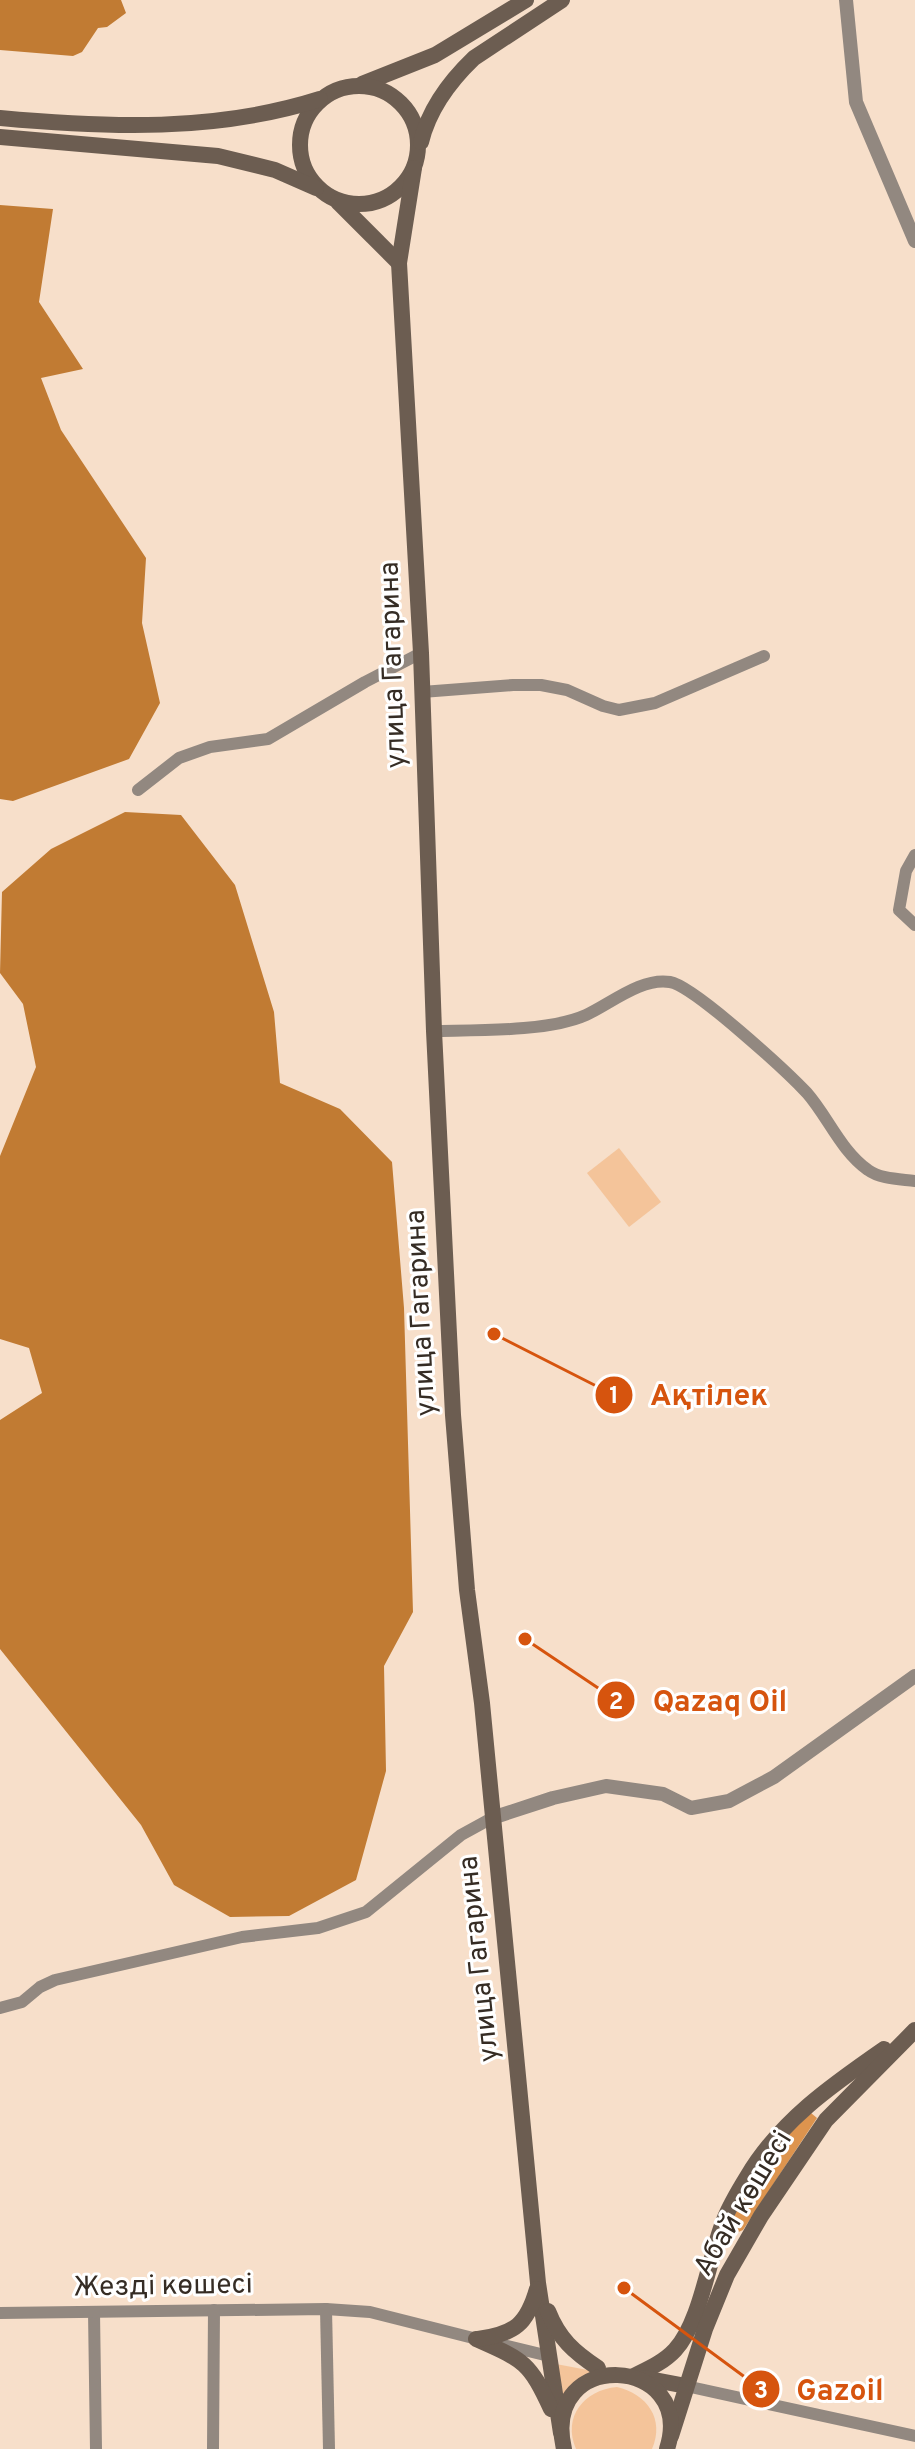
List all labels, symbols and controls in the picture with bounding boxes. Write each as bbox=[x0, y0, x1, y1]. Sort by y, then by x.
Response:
street label: улица Гагарина bbox=[372, 561, 416, 769]
street label: улица Гагарина bbox=[399, 1209, 445, 1417]
callout: Ақтілек bbox=[594, 1368, 783, 1422]
text: Ақтілек bbox=[650, 1379, 768, 1416]
text: 1 bbox=[609, 1382, 619, 1412]
callout: Qazaq Oil bbox=[596, 1673, 803, 1727]
text: Qazaq Oil bbox=[653, 1685, 787, 1722]
text: 2 bbox=[609, 1688, 623, 1718]
street label: улица Гагарина bbox=[451, 1854, 509, 2064]
street label: Абай көшесі bbox=[686, 2125, 802, 2283]
street label: Жезді көшесі bbox=[73, 2267, 253, 2307]
callout: Gazoil bbox=[741, 2362, 900, 2416]
text: Gazoil bbox=[796, 2374, 884, 2411]
text: 3 bbox=[754, 2377, 768, 2407]

